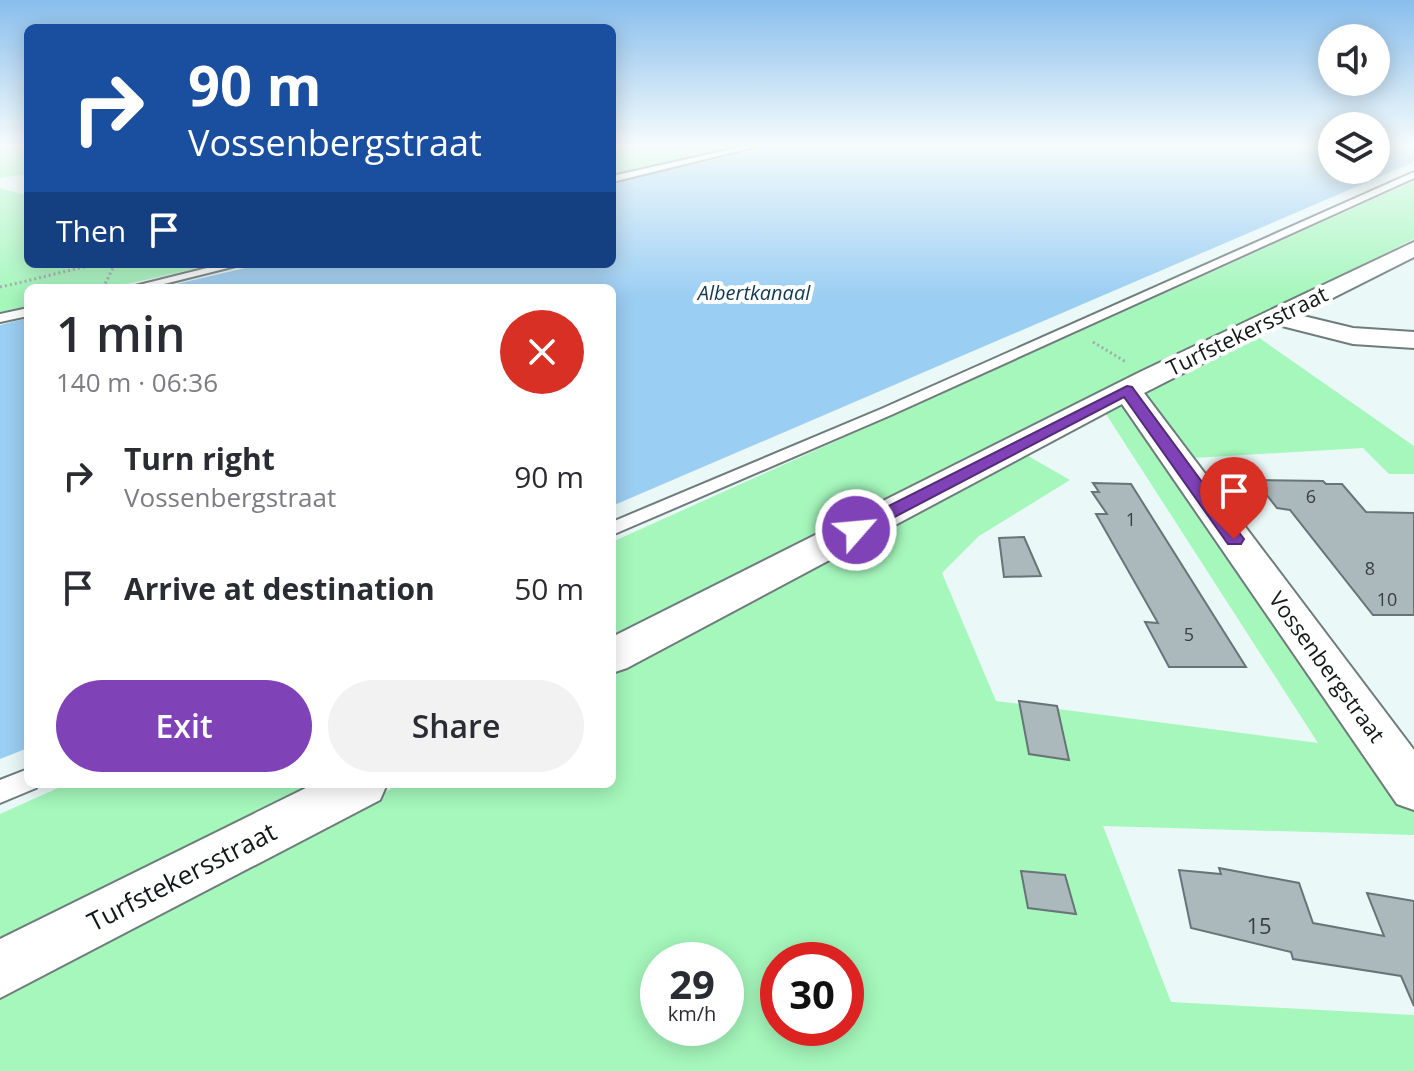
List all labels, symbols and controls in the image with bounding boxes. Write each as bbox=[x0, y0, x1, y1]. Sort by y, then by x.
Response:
map controls bbox=[1318, 24, 1390, 184]
button: sound bbox=[1318, 24, 1390, 96]
text: 90 m bbox=[188, 46, 322, 122]
icon: right bbox=[56, 56, 160, 160]
button: layers bbox=[1318, 112, 1390, 184]
text: Vossenbergstraat bbox=[188, 118, 482, 167]
icon: arrive bbox=[142, 208, 186, 252]
text: Then bbox=[56, 210, 126, 251]
street label: Turfstekersstraat bbox=[1161, 278, 1332, 382]
water label: Albertkanaal bbox=[696, 279, 811, 306]
text: 1 min bbox=[56, 301, 186, 366]
button: close bbox=[500, 310, 584, 394]
text: 140 m · 06:36 bbox=[56, 364, 218, 400]
text: Turn right bbox=[124, 438, 275, 479]
icon: right bbox=[56, 454, 100, 498]
text: 90 m bbox=[514, 456, 584, 497]
pin bbox=[1200, 457, 1268, 539]
icon: arrive bbox=[1212, 469, 1256, 513]
text: Vossenbergstraat bbox=[124, 479, 336, 515]
house number: 6 bbox=[1306, 484, 1316, 508]
position arrow bbox=[814, 488, 898, 572]
house number: 1 bbox=[1126, 507, 1136, 531]
house number: 8 bbox=[1365, 556, 1375, 580]
icon: arrive bbox=[56, 566, 100, 610]
text: Arrive at destination bbox=[124, 568, 435, 609]
text: 50 m bbox=[514, 568, 584, 609]
street label: Vossenbergstraat bbox=[1263, 585, 1393, 748]
house number: 10 bbox=[1377, 587, 1397, 611]
house number: 5 bbox=[1184, 622, 1194, 646]
button: Exit bbox=[56, 680, 312, 772]
button: Share bbox=[328, 680, 584, 772]
street label: Turfstekersstraat bbox=[81, 813, 282, 939]
house number: 15 bbox=[1246, 910, 1272, 940]
speed limit sign: 30 bbox=[760, 942, 864, 1046]
text: 29 bbox=[669, 956, 715, 1011]
text: km/h bbox=[668, 1000, 716, 1027]

